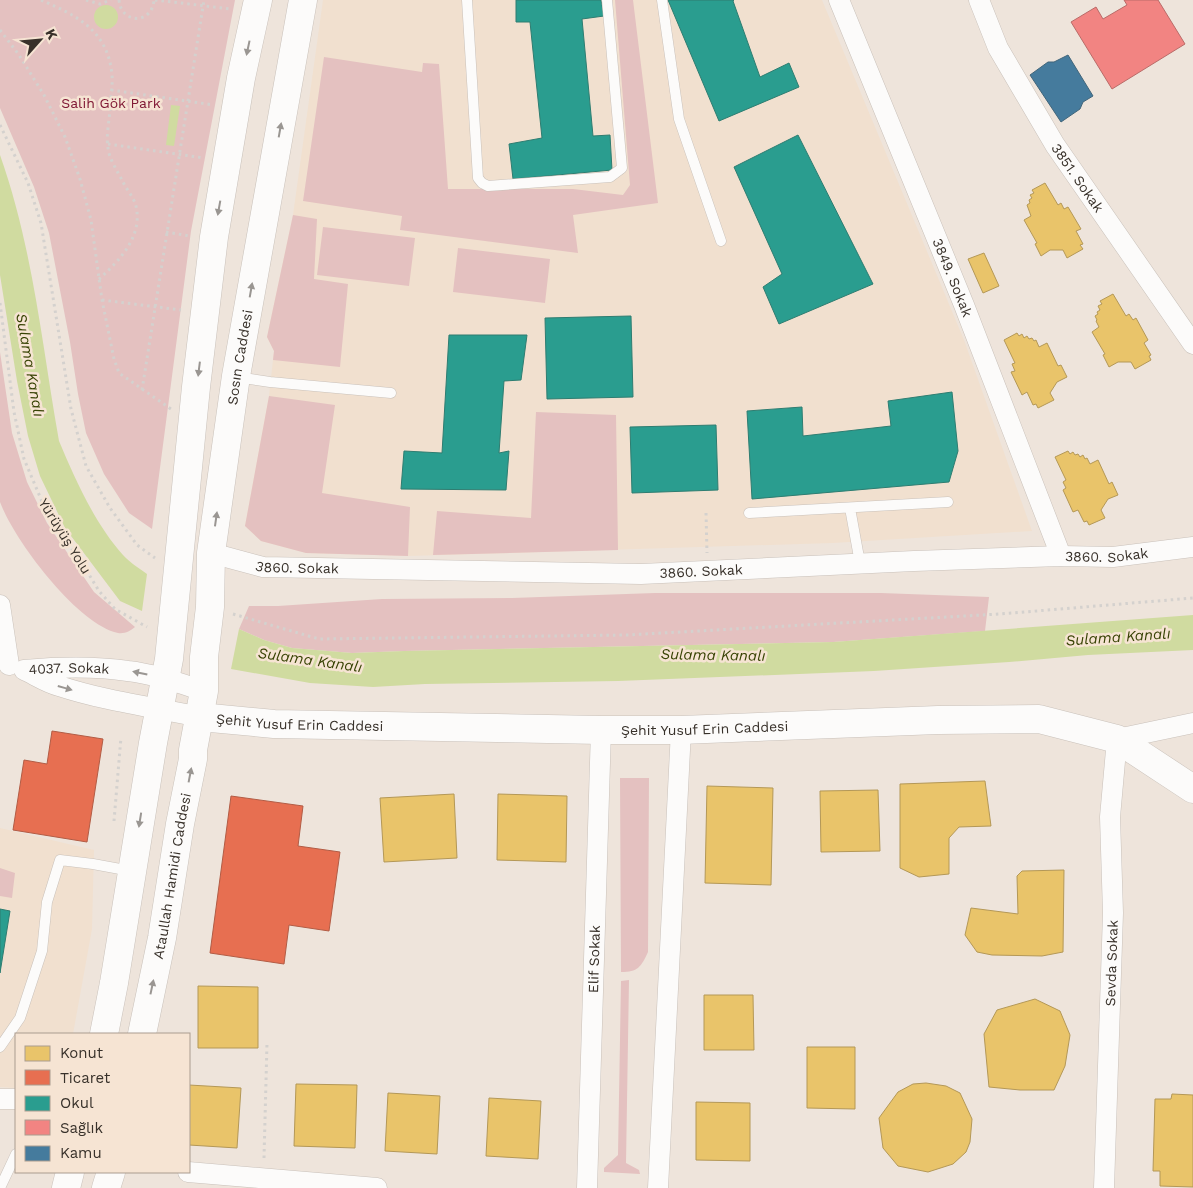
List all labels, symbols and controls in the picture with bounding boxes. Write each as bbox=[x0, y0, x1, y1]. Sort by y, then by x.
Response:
north arrow bbox=[15, 15, 65, 65]
text: K bbox=[42, 26, 61, 42]
one-way arrow bbox=[243, 40, 251, 56]
park label: Salih Gök Park bbox=[61, 95, 161, 111]
one-way arrow bbox=[276, 121, 284, 137]
street label: 3851. Sokak bbox=[1048, 140, 1107, 215]
one-way arrow bbox=[214, 200, 222, 216]
street label: 3849. Sokak bbox=[930, 236, 976, 319]
one-way arrow bbox=[247, 282, 255, 297]
street label: Sosın Caddesi bbox=[224, 308, 256, 406]
water label: Sulama Kanalı bbox=[12, 312, 48, 418]
one-way arrow bbox=[194, 361, 202, 377]
street label: Yürüyüş Yolu bbox=[35, 495, 95, 577]
one-way arrow bbox=[212, 511, 220, 527]
street label: 3860. Sokak bbox=[1065, 545, 1149, 565]
street label: 3860. Sokak bbox=[254, 557, 339, 576]
street label: 3860. Sokak bbox=[659, 561, 743, 581]
water label: Sulama Kanalı bbox=[1065, 624, 1171, 650]
water label: Sulama Kanalı bbox=[257, 644, 363, 676]
water label: Sulama Kanalı bbox=[660, 645, 766, 665]
street label: 4037. Sokak bbox=[28, 659, 110, 678]
one-way arrow bbox=[132, 669, 147, 677]
one-way arrow bbox=[58, 685, 73, 693]
street label: Şehit Yusuf Erin Caddesi bbox=[215, 711, 383, 734]
street label: Şehit Yusuf Erin Caddesi bbox=[621, 718, 789, 738]
one-way arrow bbox=[186, 767, 194, 783]
street label: Ataullah Hamidi Caddesi bbox=[150, 792, 194, 960]
one-way arrow bbox=[136, 813, 144, 829]
street label: Sevda Sokak bbox=[1102, 920, 1121, 1007]
street label: Elif Sokak bbox=[585, 925, 603, 993]
one-way arrow bbox=[148, 979, 156, 994]
legend bbox=[15, 1033, 190, 1173]
text: Konut bbox=[60, 1044, 104, 1062]
text: Ticaret bbox=[60, 1069, 111, 1087]
text: Okul bbox=[60, 1094, 94, 1112]
text: Sağlık bbox=[60, 1119, 104, 1137]
text: Kamu bbox=[60, 1144, 102, 1162]

